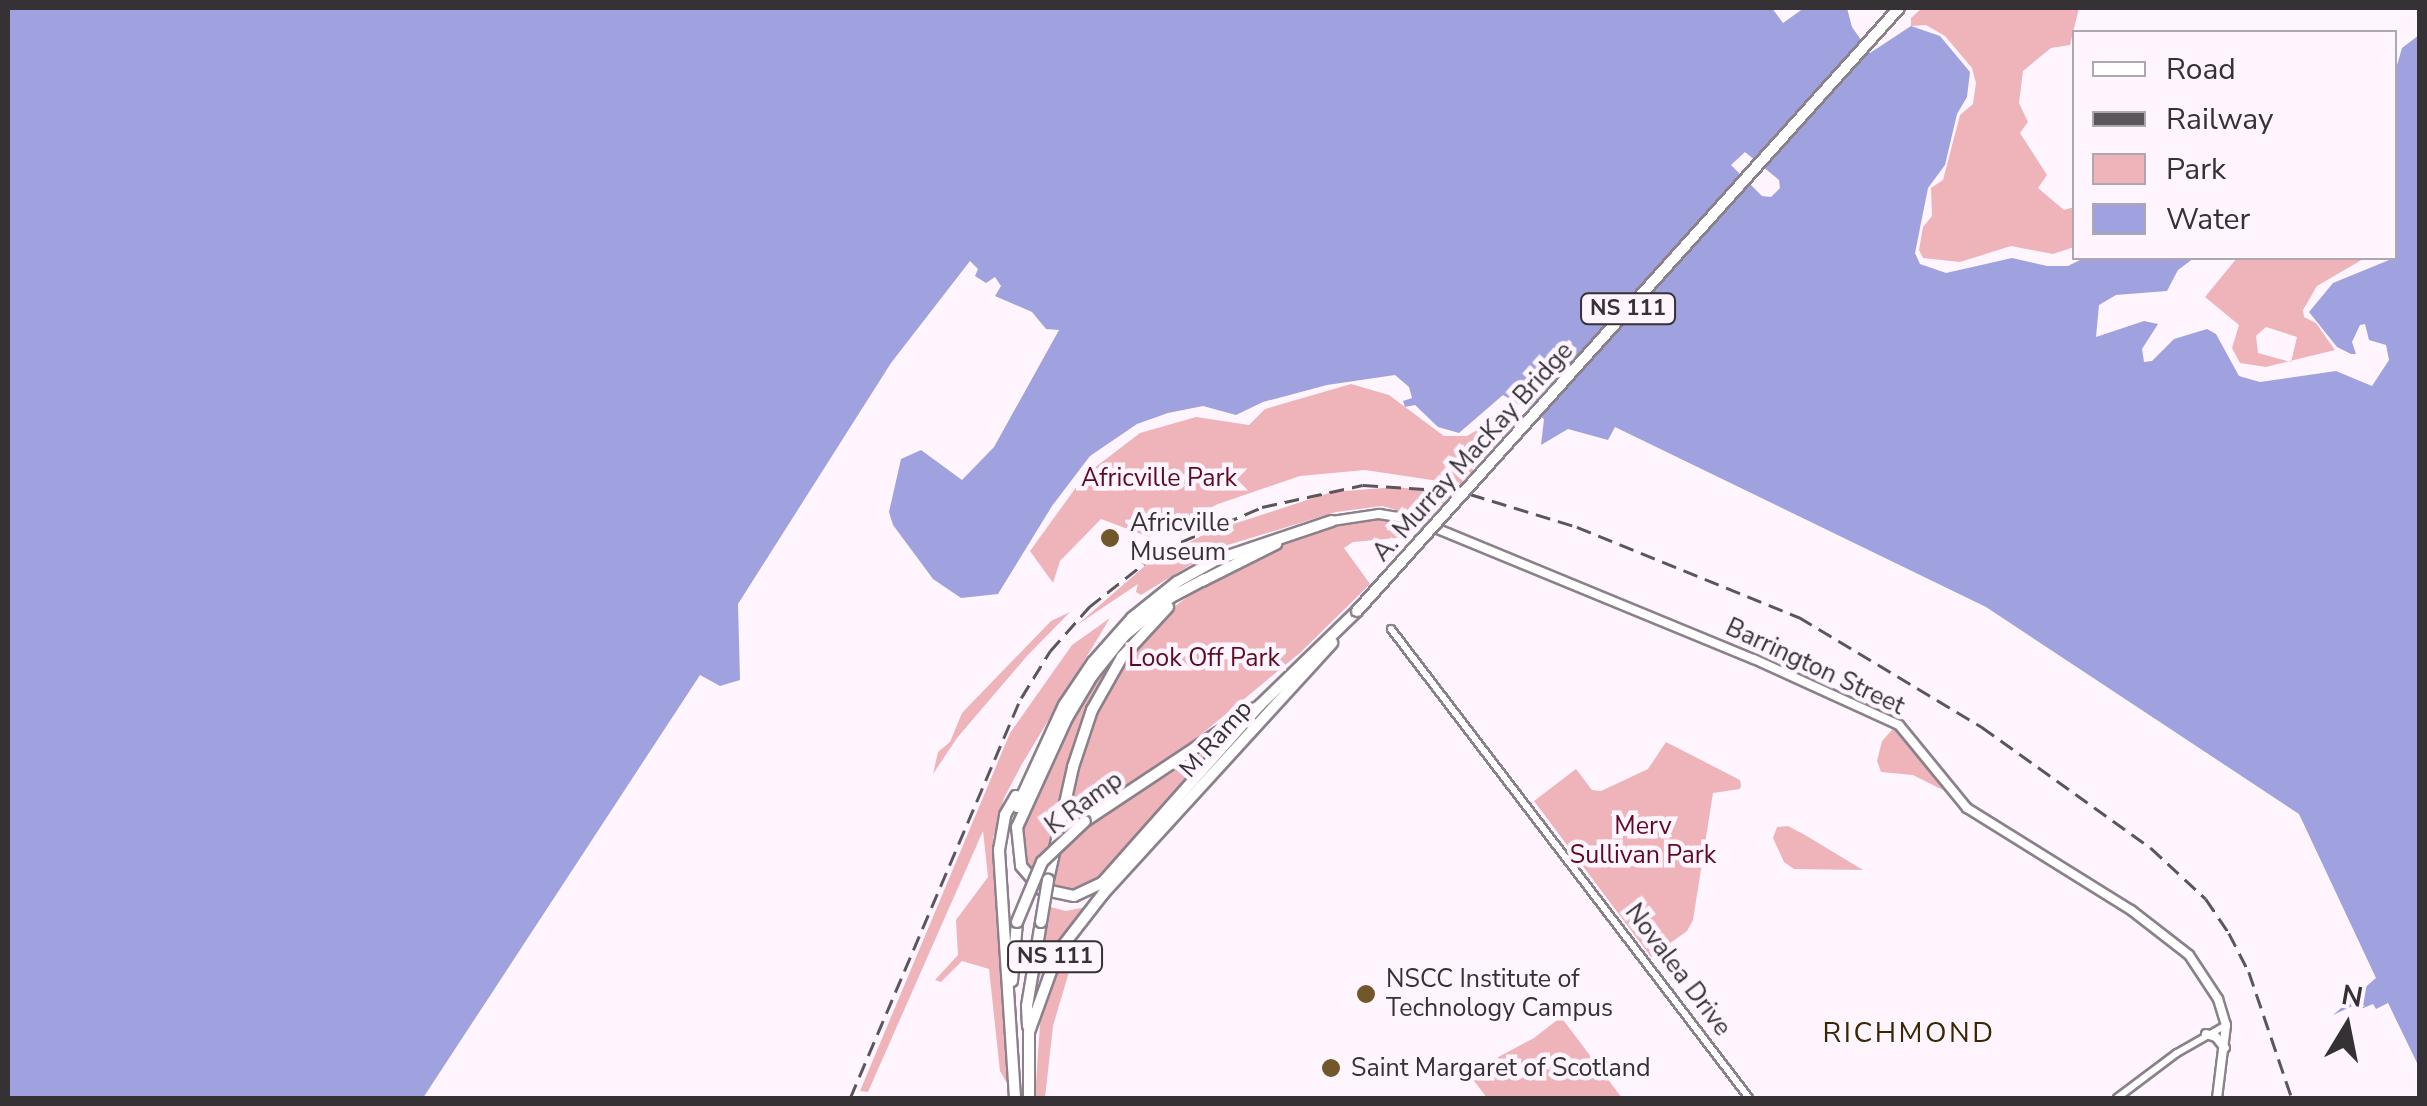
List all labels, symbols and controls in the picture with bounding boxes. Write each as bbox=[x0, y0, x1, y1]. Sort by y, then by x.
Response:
legend bbox=[2072, 30, 2397, 260]
text: Road bbox=[2166, 49, 2236, 90]
text: Railway bbox=[2166, 99, 2274, 140]
text: Park bbox=[2166, 149, 2226, 190]
text: Water bbox=[2166, 199, 2250, 240]
road number: NS 111 bbox=[1578, 292, 1678, 326]
street label: A. Murray MacKay Bridge bbox=[1367, 336, 1579, 568]
park label: Africville Park bbox=[1081, 463, 1237, 493]
place label: Africville Museum bbox=[1130, 509, 1229, 568]
marker: Africville Museum bbox=[1099, 527, 1121, 549]
street label: Barrington Street bbox=[1721, 612, 1909, 722]
park label: Look Off Park bbox=[1128, 643, 1280, 673]
street label: M Ramp bbox=[1174, 694, 1258, 784]
street label: K Ramp bbox=[1040, 765, 1128, 841]
park label: Merv Sullivan Park bbox=[1570, 812, 1716, 871]
street label: Novalea Drive bbox=[1619, 898, 1737, 1042]
road number: NS 111 bbox=[1005, 940, 1105, 974]
place label: NSCC Institute of Technology Campus bbox=[1386, 965, 1613, 1024]
north arrow bbox=[2297, 976, 2397, 1076]
text: N bbox=[2339, 976, 2366, 1017]
marker: NSCC Institute of Technology Campus bbox=[1355, 983, 1377, 1005]
district label: RICHMOND bbox=[1823, 1016, 1995, 1050]
place label: Saint Margaret of Scotland bbox=[1351, 1053, 1651, 1083]
marker: Saint Margaret of Scotland bbox=[1320, 1057, 1342, 1079]

